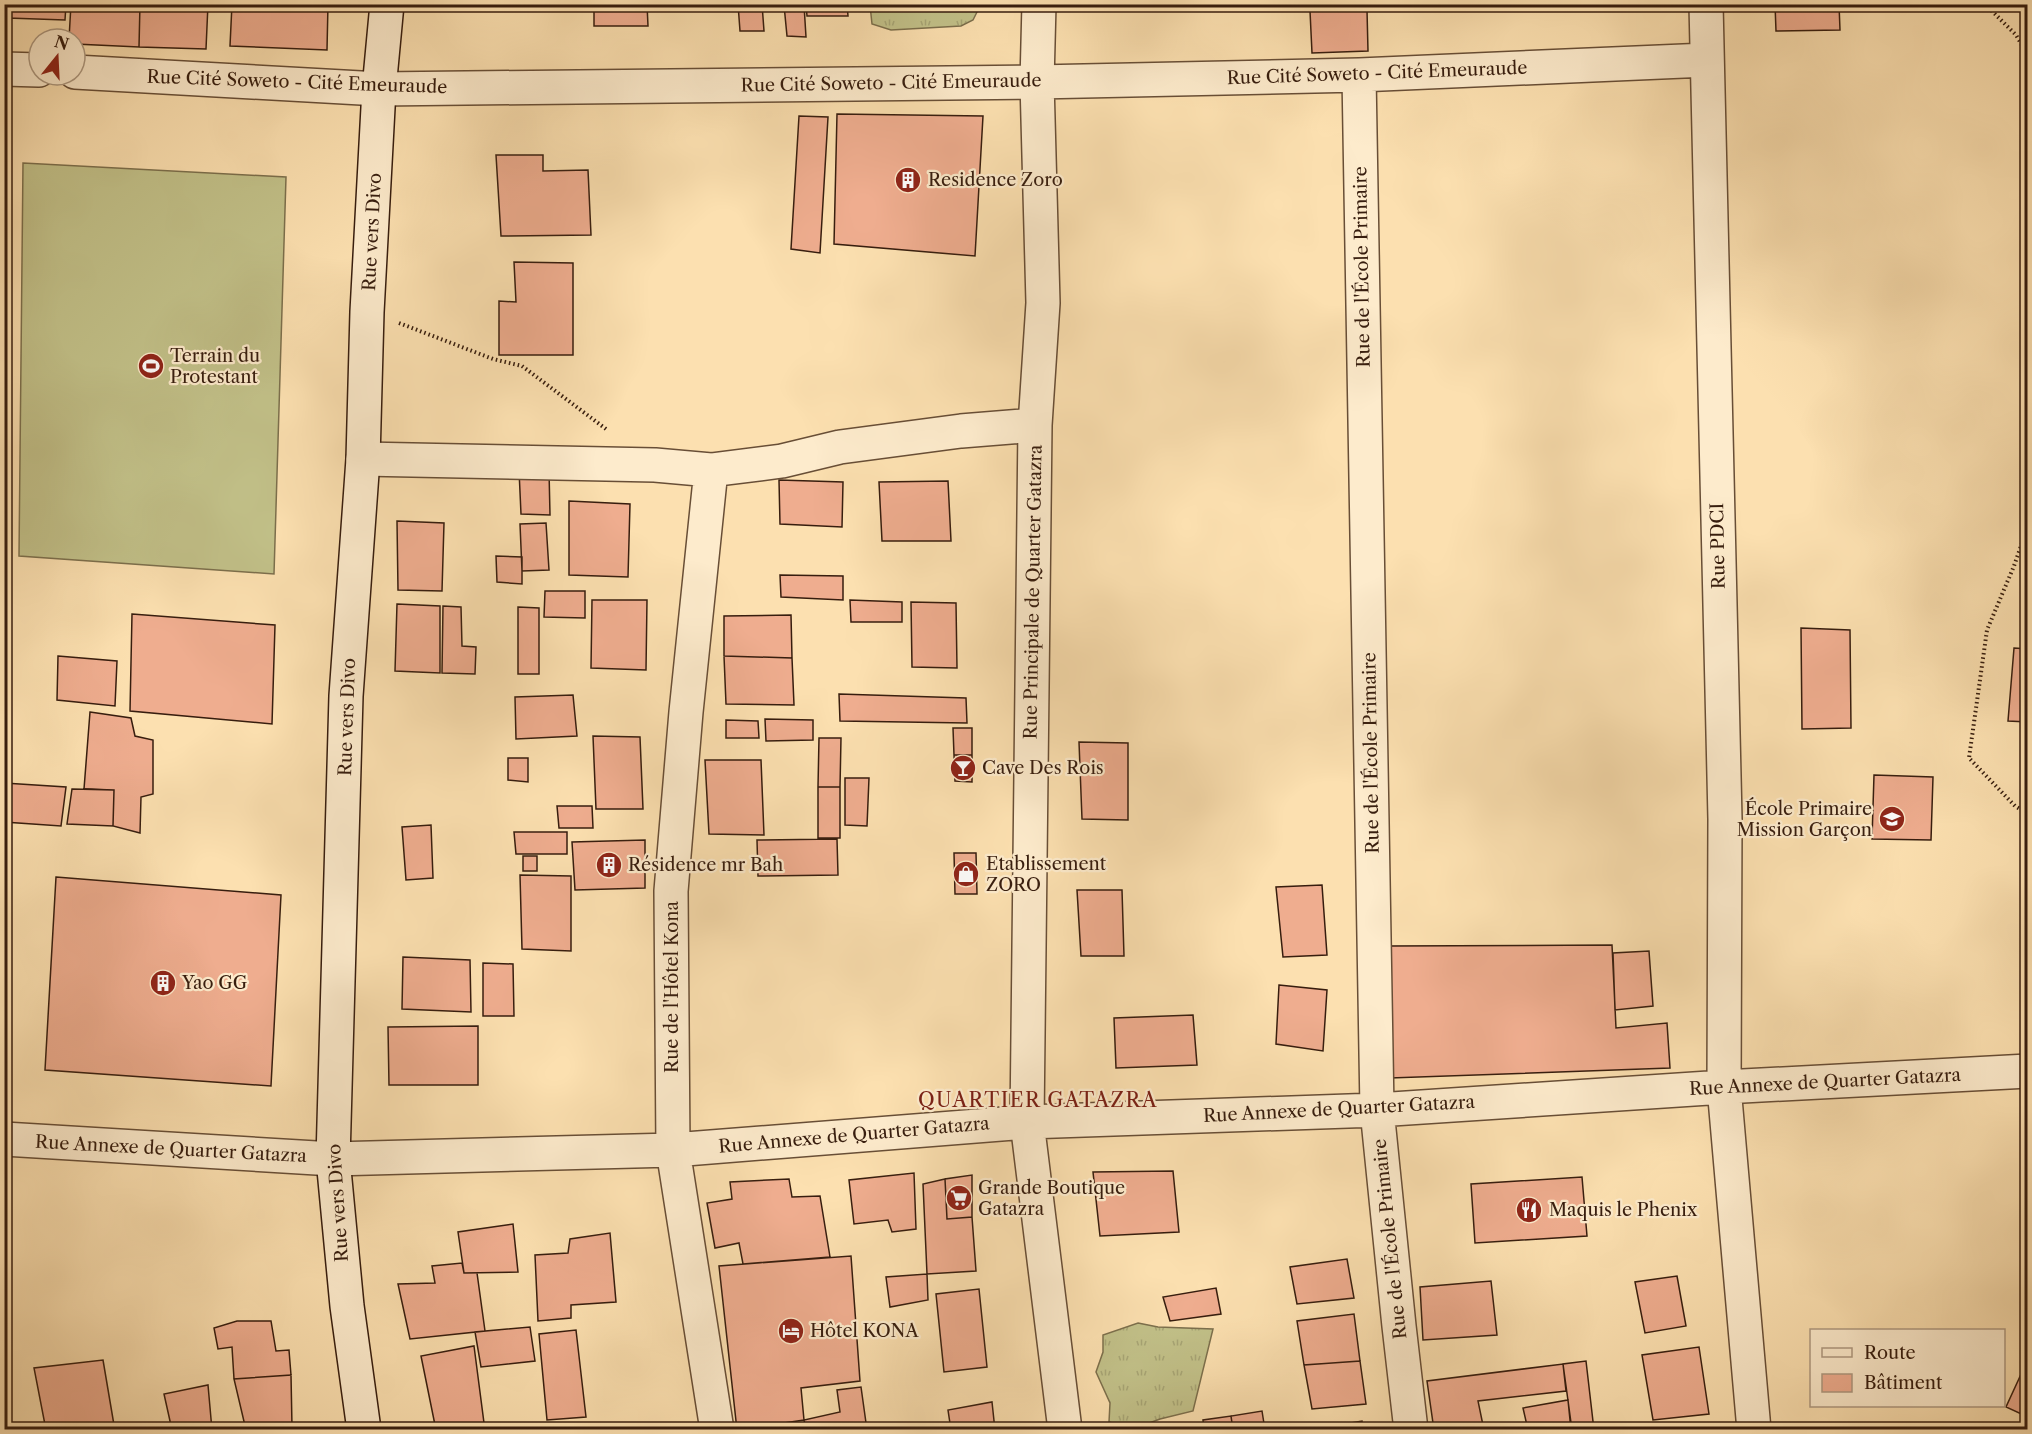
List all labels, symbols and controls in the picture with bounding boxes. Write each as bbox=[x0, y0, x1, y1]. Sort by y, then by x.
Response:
north arrow bbox=[27, 27, 87, 87]
text: N bbox=[52, 31, 71, 54]
street label: Rue Cité Soweto - Cité Emeuraude bbox=[1226, 57, 1528, 89]
street label: Rue Cité Soweto - Cité Emeuraude bbox=[146, 66, 448, 98]
street label: Rue Cité Soweto - Cité Emeuraude bbox=[740, 69, 1042, 97]
building icon: Residence Zoro bbox=[893, 165, 923, 195]
street label: Rue de l'École Primaire bbox=[1348, 166, 1375, 368]
place label: Residence Zoro bbox=[928, 169, 1063, 191]
street label: Rue vers Divo bbox=[358, 172, 386, 292]
place label: Terrain du Protestant bbox=[170, 345, 260, 388]
sports icon: Terrain du Protestant bbox=[136, 351, 166, 381]
street label: Rue Principale de Quarter Gatazra bbox=[1019, 444, 1047, 739]
street label: Rue PDCI bbox=[1706, 503, 1730, 589]
street label: Rue de l'École Primaire bbox=[1357, 652, 1384, 854]
street label: Rue vers Divo bbox=[334, 658, 360, 776]
bar icon: Cave Des Rois bbox=[948, 753, 978, 783]
place label: Cave Des Rois bbox=[982, 757, 1104, 779]
place label: École Primaire Mission Garçon bbox=[1737, 797, 1872, 841]
school or university icon: École Primaire Mission Garçon bbox=[1877, 804, 1907, 834]
building icon: Résidence mr Bah bbox=[594, 850, 624, 880]
place label: Etablissement ZORO bbox=[986, 853, 1107, 896]
place label: Résidence mr Bah bbox=[628, 854, 783, 876]
shop icon: Etablissement ZORO bbox=[951, 859, 981, 889]
street label: Rue de l'Hôtel Kona bbox=[661, 901, 683, 1073]
building icon: Yao GG bbox=[148, 968, 178, 998]
place label: Yao GG bbox=[181, 972, 248, 994]
street label: Rue Annexe de Quarter Gatazra bbox=[1689, 1064, 1962, 1100]
district label: QUARTIER GATAZRA bbox=[918, 1088, 1158, 1112]
street label: Rue Annexe de Quarter Gatazra bbox=[1203, 1091, 1476, 1127]
street label: Rue Annexe de Quarter Gatazra bbox=[717, 1112, 991, 1158]
street label: Rue Annexe de Quarter Gatazra bbox=[35, 1131, 308, 1167]
street label: Rue de l'École Primaire bbox=[1368, 1138, 1411, 1340]
street label: Rue vers Divo bbox=[323, 1143, 353, 1263]
place label: Grande Boutique Gatazra bbox=[978, 1177, 1125, 1220]
supermarket icon: Grande Boutique Gatazra bbox=[944, 1183, 974, 1213]
restaurant icon: Maquis le Phenix bbox=[1514, 1195, 1544, 1225]
place label: Maquis le Phenix bbox=[1549, 1199, 1698, 1221]
hotel icon: Hôtel KONA bbox=[776, 1316, 806, 1346]
place label: Hôtel KONA bbox=[810, 1320, 919, 1342]
legend bbox=[1810, 1329, 2005, 1407]
text: Route bbox=[1864, 1342, 1916, 1364]
text: Bâtiment bbox=[1864, 1372, 1943, 1394]

